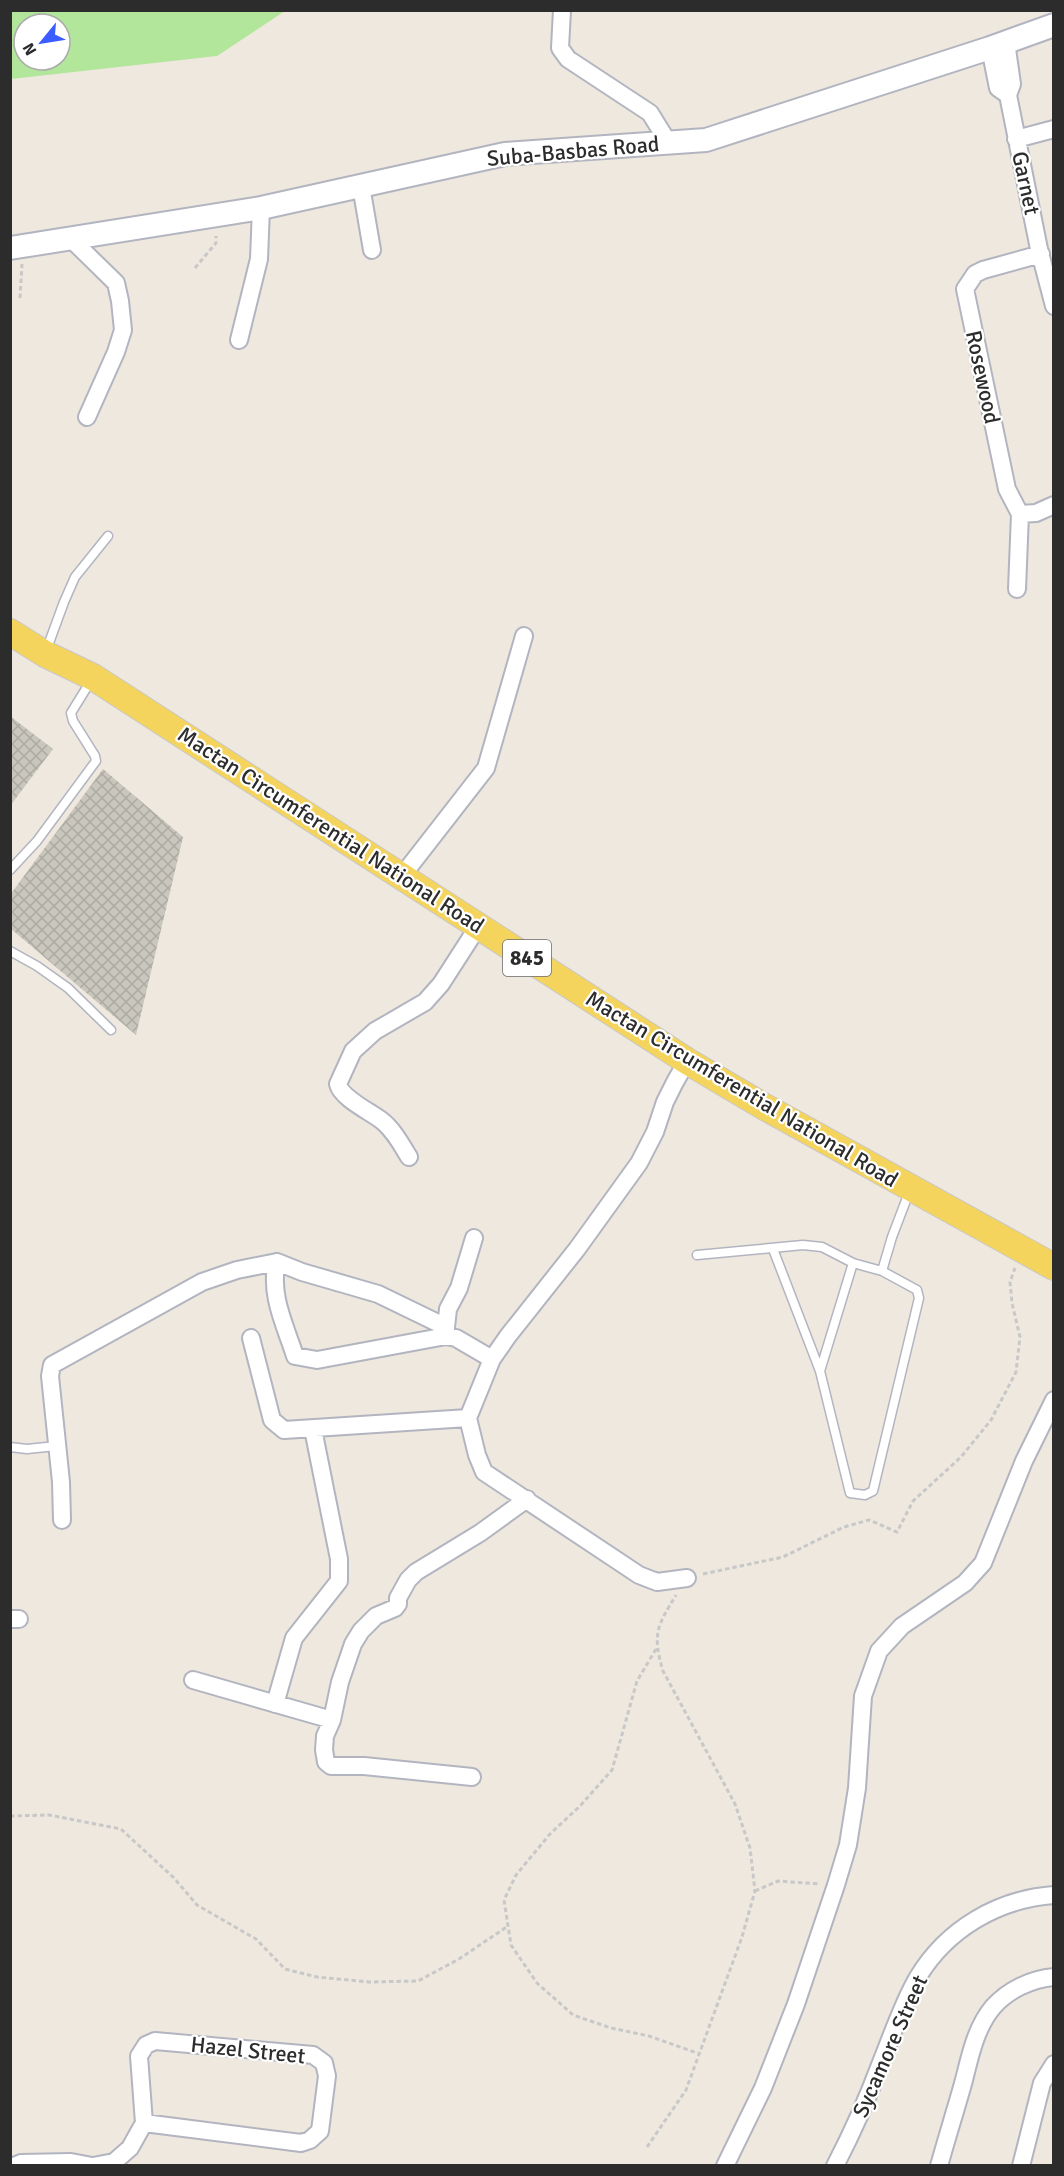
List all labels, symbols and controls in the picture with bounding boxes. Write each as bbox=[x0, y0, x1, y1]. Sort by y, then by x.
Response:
north arrow bbox=[12, 12, 72, 72]
text: N bbox=[18, 39, 41, 59]
street label: Suba-Basbas Road bbox=[486, 130, 660, 172]
street label: Garnet bbox=[1006, 149, 1046, 217]
street label: Rosewood bbox=[960, 328, 1006, 426]
street label: Mactan Circumferential National Road bbox=[173, 721, 489, 939]
road number: 845 bbox=[503, 940, 551, 976]
street label: Mactan Circumferential National Road bbox=[581, 985, 903, 1193]
street label: Sycamore Street bbox=[847, 1970, 934, 2121]
street label: Hazel Street bbox=[189, 2031, 307, 2069]

